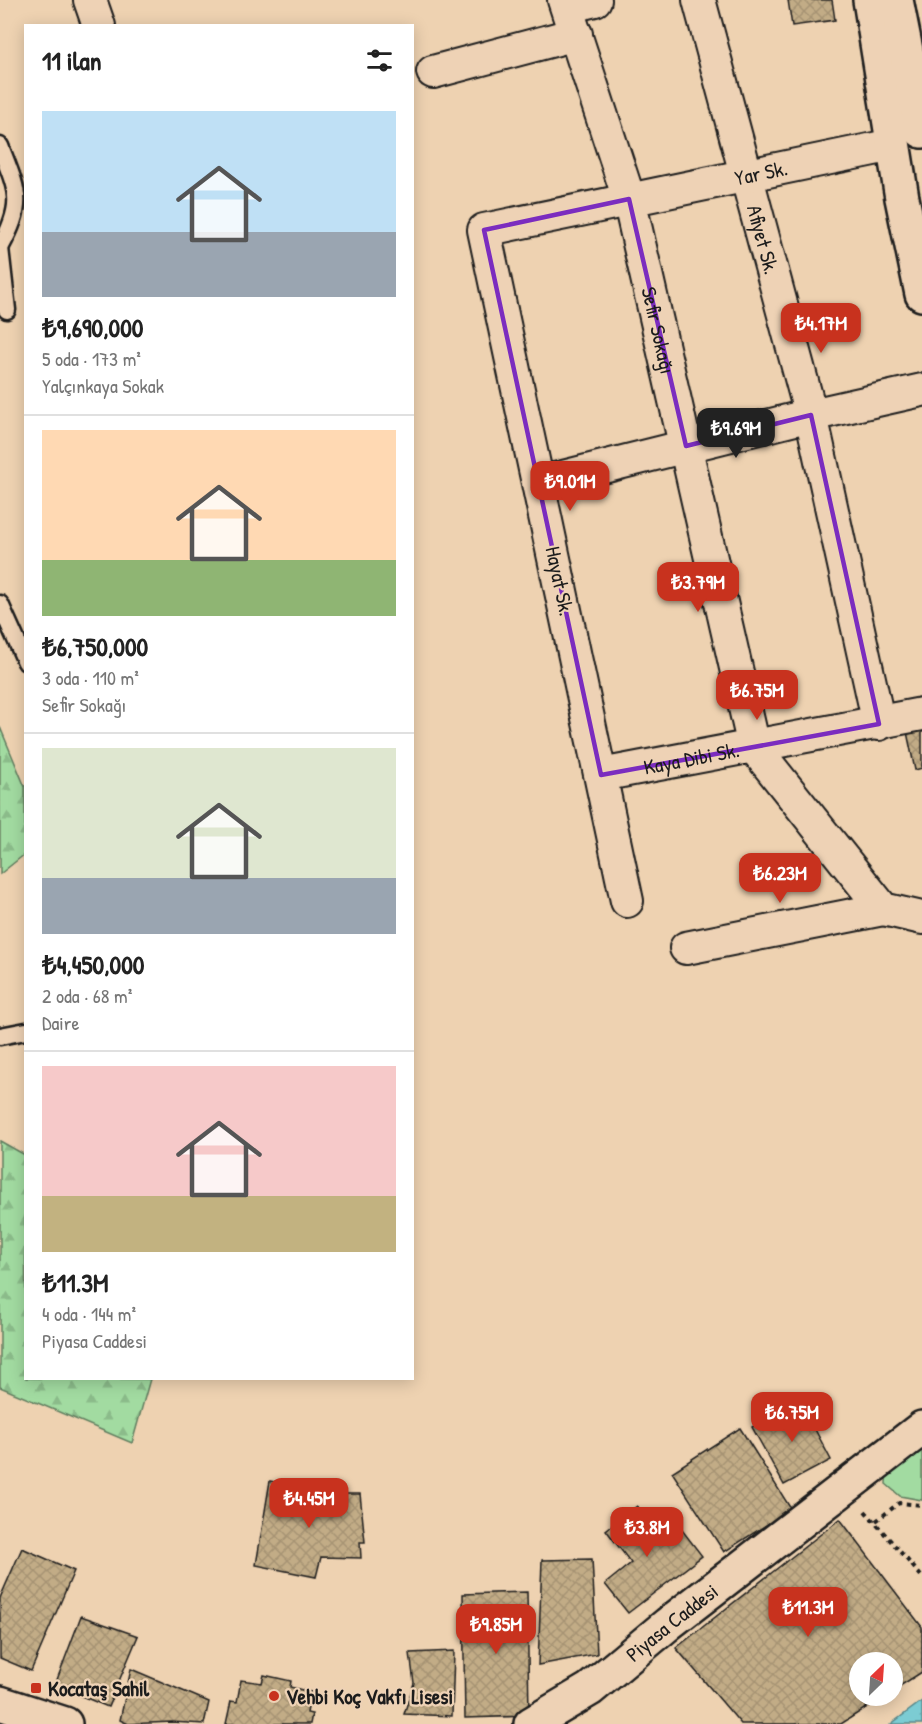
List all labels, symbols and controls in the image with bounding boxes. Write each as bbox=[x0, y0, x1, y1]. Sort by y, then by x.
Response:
text: 11 ilan bbox=[42, 43, 102, 78]
icon: filters bbox=[363, 44, 396, 77]
icon: home bbox=[165, 150, 273, 258]
street label: Yar Sk. bbox=[732, 153, 790, 192]
street label: Afiyet Sk. bbox=[740, 201, 787, 277]
street label: Sefir Sokağı bbox=[635, 284, 683, 377]
pin: ₺4.17M bbox=[772, 303, 870, 354]
text: ₺4.17M bbox=[795, 309, 847, 336]
text: ₺9,690,000 bbox=[42, 310, 143, 345]
text: 5 oda · 173 m² bbox=[42, 345, 141, 372]
text: Yalçınkaya Sokak bbox=[42, 372, 164, 399]
pin: ₺9.69M bbox=[687, 408, 785, 459]
text: ₺9.69M bbox=[711, 414, 761, 441]
pin: ₺9.01M bbox=[521, 461, 619, 512]
text: ₺9.01M bbox=[544, 467, 596, 494]
icon: home bbox=[165, 469, 273, 577]
street label: Hayat Sk. bbox=[539, 544, 581, 618]
pin: ₺3.79M bbox=[649, 562, 747, 613]
text: ₺3.79M bbox=[671, 568, 725, 595]
text: ₺6,750,000 bbox=[42, 629, 148, 664]
text: 3 oda · 110 m² bbox=[42, 664, 139, 691]
pin: ₺6.75M bbox=[708, 670, 806, 721]
text: ₺6.75M bbox=[730, 676, 784, 703]
text: Sefir Sokağı bbox=[42, 691, 126, 718]
street label: Kaya Dibi Sk. bbox=[641, 735, 742, 781]
icon: home bbox=[165, 787, 273, 895]
pin: ₺6.23M bbox=[731, 853, 829, 904]
text: ₺6.23M bbox=[753, 859, 807, 886]
text: ₺4,450,000 bbox=[42, 947, 144, 982]
text: 2 oda · 68 m² bbox=[42, 982, 132, 1009]
text: Daire bbox=[42, 1009, 79, 1036]
icon: home bbox=[165, 1105, 273, 1213]
text: ₺11.3M bbox=[42, 1265, 108, 1300]
text: 4 oda · 144 m² bbox=[42, 1300, 136, 1327]
text: Piyasa Caddesi bbox=[42, 1327, 147, 1354]
pin: ₺6.75M bbox=[743, 1392, 841, 1443]
text: ₺6.75M bbox=[765, 1398, 819, 1425]
pin: ₺4.45M bbox=[260, 1478, 358, 1529]
text: ₺4.45M bbox=[283, 1484, 335, 1511]
pin: ₺3.8M bbox=[605, 1507, 689, 1558]
text: ₺3.8M bbox=[624, 1513, 670, 1540]
street label: Piyasa Caddesi bbox=[619, 1576, 724, 1668]
pin: ₺11.3M bbox=[759, 1587, 857, 1638]
text: ₺11.3M bbox=[782, 1593, 834, 1620]
pin: ₺9.85M bbox=[447, 1604, 545, 1655]
text: ₺9.85M bbox=[470, 1610, 522, 1637]
north arrow bbox=[849, 1652, 903, 1706]
map controls bbox=[849, 1652, 903, 1706]
place label: Kocataş Sahil bbox=[48, 1674, 150, 1703]
marker: Kocataş Sahil bbox=[29, 1681, 43, 1695]
place label: Vehbi Koç Vakfı Lisesi bbox=[286, 1682, 453, 1711]
marker: Vehbi Koç Vakfı Lisesi bbox=[267, 1689, 281, 1703]

